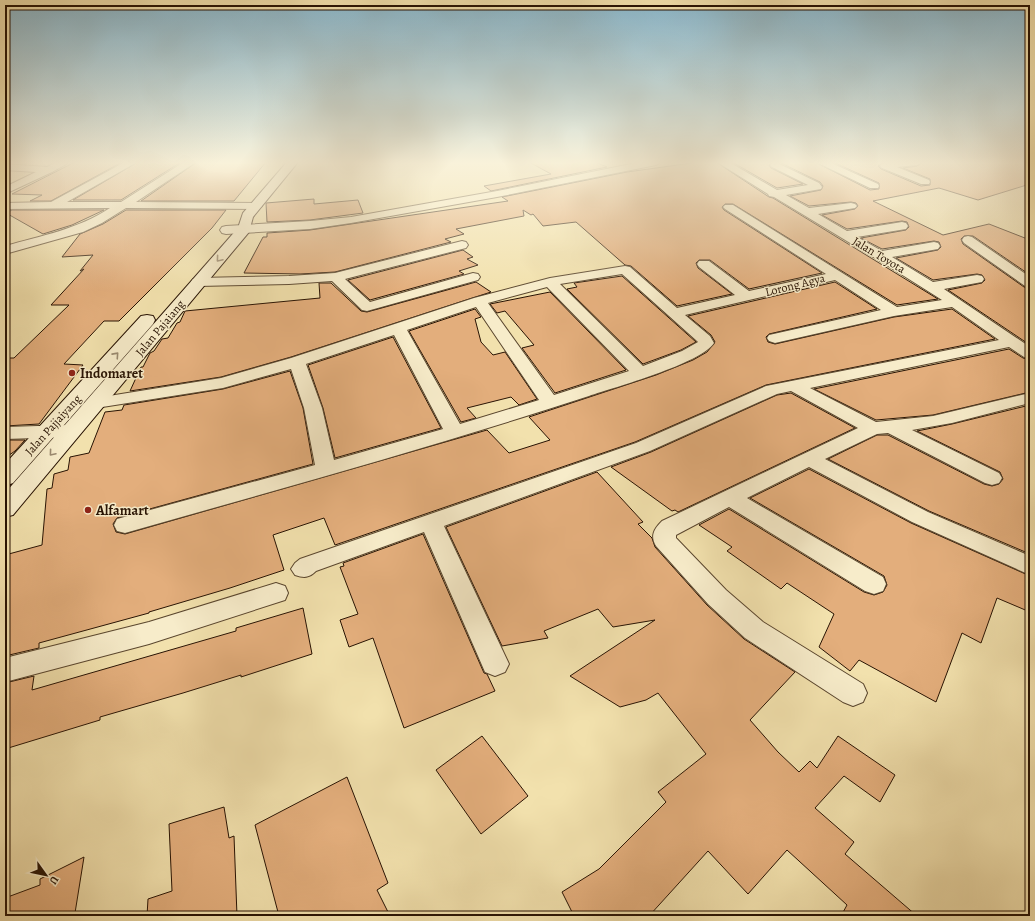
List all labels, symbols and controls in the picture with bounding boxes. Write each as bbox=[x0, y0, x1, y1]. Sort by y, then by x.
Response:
street label: Jalan Toyota bbox=[850, 233, 909, 277]
one-way arrow bbox=[217, 254, 224, 261]
street label: Lorong Agya bbox=[763, 270, 827, 300]
street label: Jalan Pajaiang bbox=[132, 297, 188, 359]
one-way arrow bbox=[111, 353, 118, 360]
place label: Indomaret bbox=[80, 364, 143, 383]
marker: Indomaret bbox=[67, 368, 77, 378]
street label: Jalan Pajjaiyang bbox=[21, 391, 85, 459]
one-way arrow bbox=[50, 448, 57, 455]
place label: Alfamart bbox=[95, 501, 149, 520]
marker: Alfamart bbox=[83, 505, 93, 515]
north arrow bbox=[26, 855, 66, 895]
text: U bbox=[45, 873, 62, 888]

